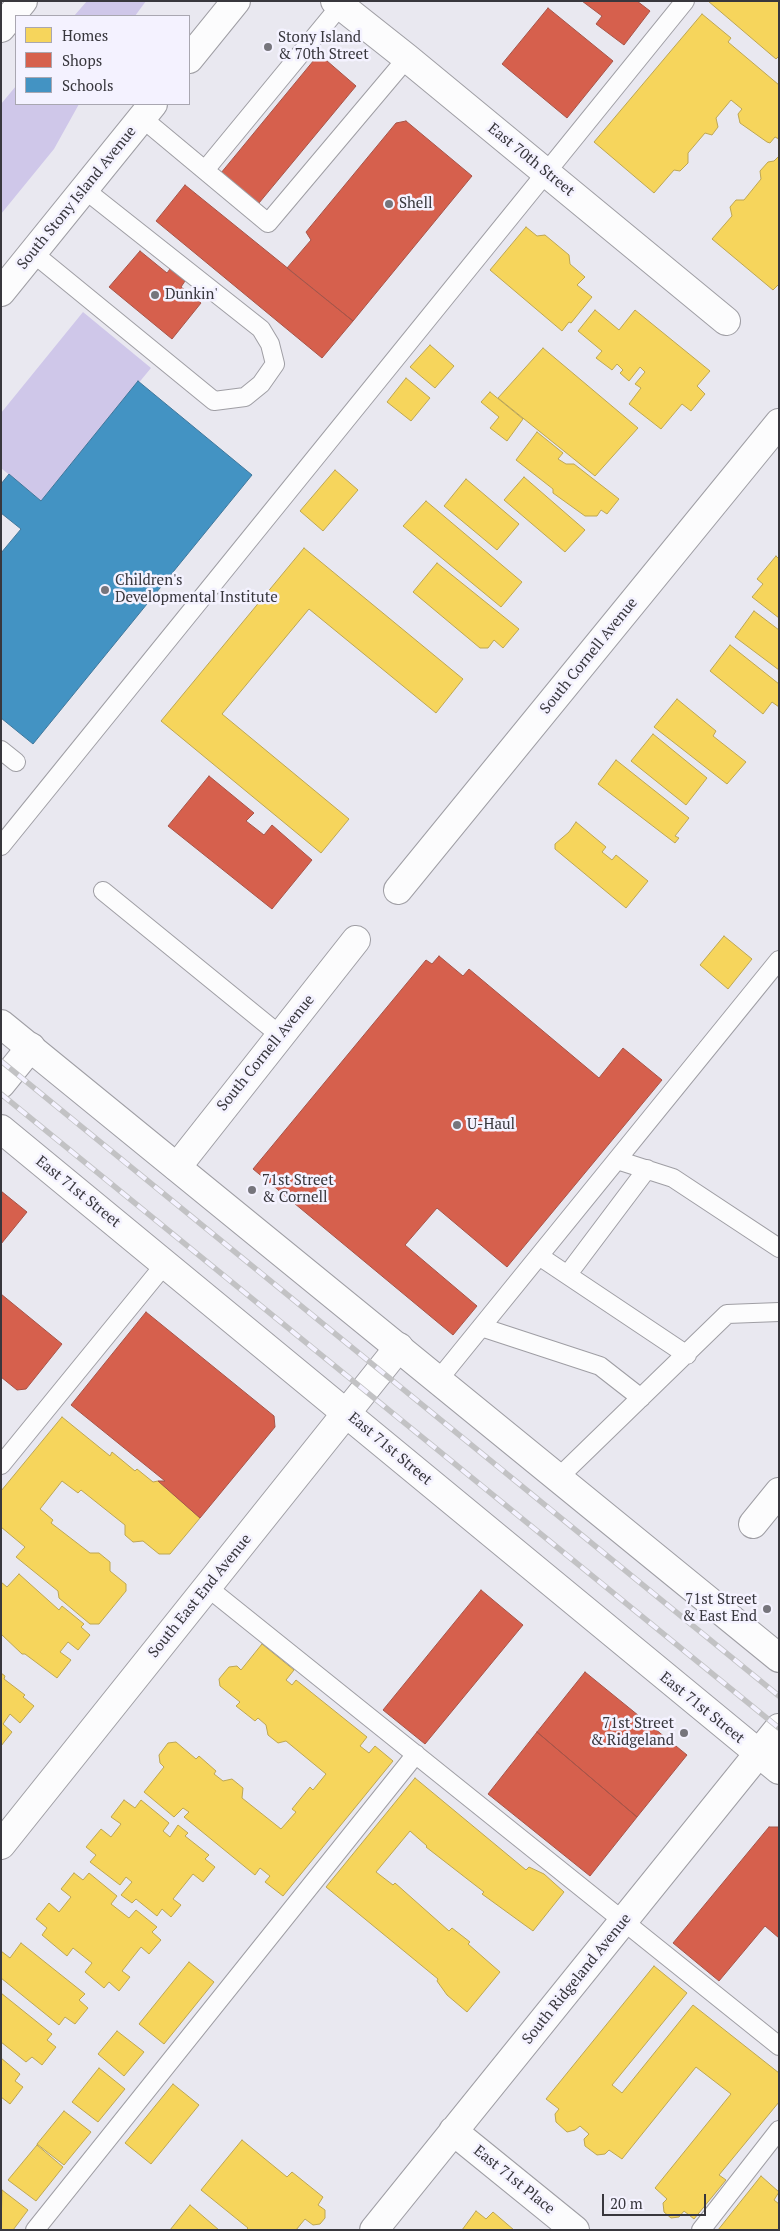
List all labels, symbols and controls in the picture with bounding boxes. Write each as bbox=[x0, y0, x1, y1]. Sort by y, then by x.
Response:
legend bbox=[15, 15, 190, 105]
text: Homes bbox=[62, 25, 108, 45]
place label: Stony Island & 70th Street bbox=[278, 29, 369, 64]
marker: Stony Island & 70th Street bbox=[262, 41, 274, 53]
text: Shops bbox=[62, 50, 102, 70]
text: Schools bbox=[62, 75, 113, 95]
street label: East 70th Street bbox=[484, 120, 578, 200]
street label: South Stony Island Avenue bbox=[14, 123, 140, 273]
place label: Shell bbox=[399, 195, 432, 213]
marker: Shell bbox=[383, 198, 395, 210]
place label: Dunkin' bbox=[165, 286, 218, 304]
marker: Dunkin' bbox=[149, 289, 161, 301]
place label: Children's Developmental Institute bbox=[115, 572, 278, 607]
marker: Children's Developmental Institute bbox=[99, 584, 111, 596]
street label: South Cornell Avenue bbox=[537, 594, 641, 718]
street label: South Cornell Avenue bbox=[214, 991, 318, 1115]
place label: U-Haul bbox=[467, 1116, 515, 1134]
marker: U-Haul bbox=[451, 1119, 463, 1131]
street label: East 71st Street bbox=[32, 1152, 124, 1232]
place label: 71st Street & Cornell bbox=[262, 1172, 334, 1207]
marker: 71st Street & Cornell bbox=[246, 1184, 258, 1196]
street label: East 71st Street bbox=[344, 1409, 436, 1489]
street label: South East End Avenue bbox=[145, 1531, 255, 1661]
place label: 71st Street & East End bbox=[682, 1591, 757, 1626]
marker: 71st Street & East End bbox=[761, 1603, 773, 1615]
street label: East 71st Street bbox=[656, 1668, 748, 1748]
place label: 71st Street & Ridgeland bbox=[590, 1715, 674, 1750]
marker: 71st Street & Ridgeland bbox=[678, 1727, 690, 1739]
street label: South Ridgeland Avenue bbox=[519, 1910, 635, 2048]
street label: East 71st Place bbox=[470, 2142, 558, 2218]
scale bar bbox=[605, 2184, 709, 2216]
text: 20 m bbox=[610, 2193, 643, 2213]

